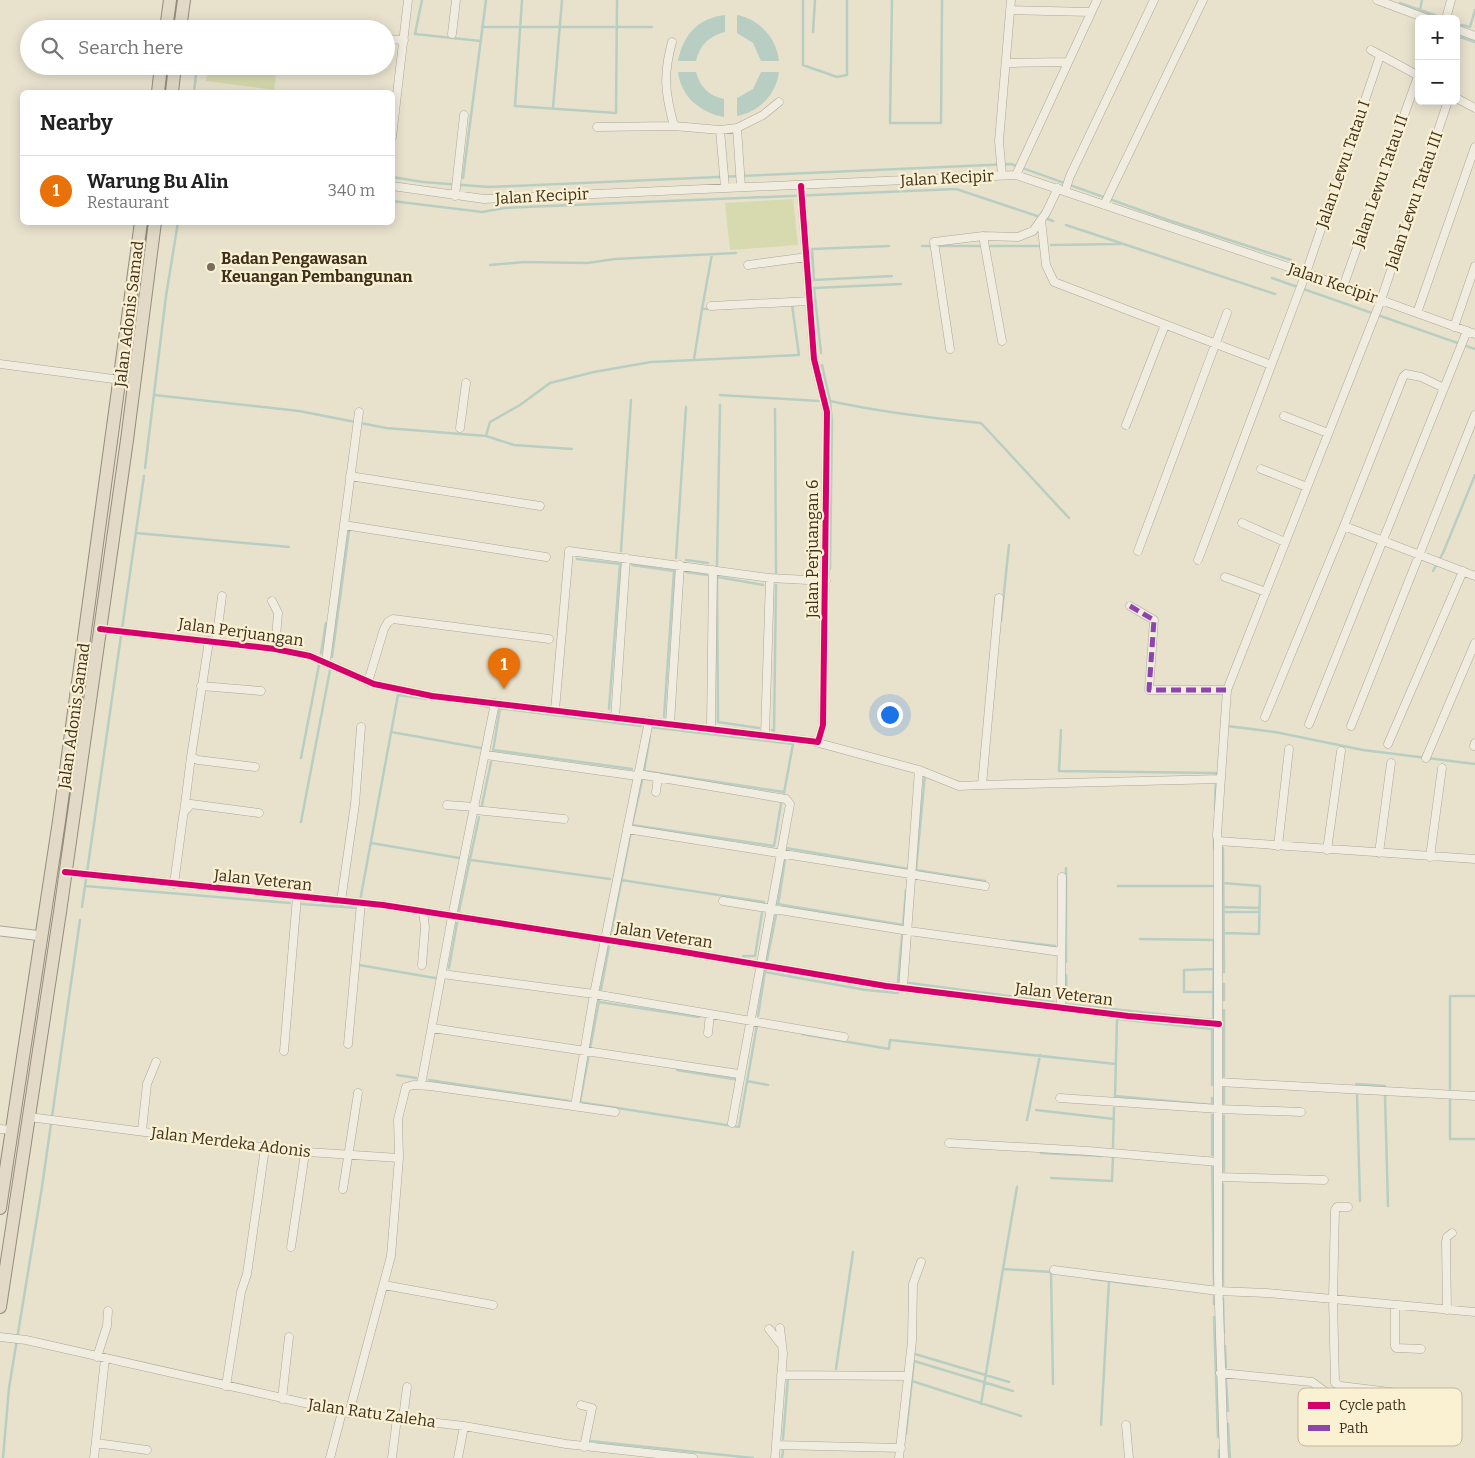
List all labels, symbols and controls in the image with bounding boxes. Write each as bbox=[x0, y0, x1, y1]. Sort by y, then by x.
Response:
map controls bbox=[1415, 15, 1460, 105]
button: + bbox=[1415, 15, 1460, 60]
search box bbox=[20, 20, 395, 75]
icon: search bbox=[38, 34, 66, 62]
text: Search here bbox=[78, 36, 183, 59]
button: − bbox=[1415, 60, 1460, 105]
street label: Jalan Lewu Tatau I bbox=[1312, 98, 1374, 231]
text: Nearby bbox=[40, 110, 113, 136]
street label: Jalan Lewu Tatau II bbox=[1348, 112, 1412, 251]
street label: Jalan Lewu Tatau III bbox=[1381, 128, 1447, 273]
street label: Jalan Kecipir bbox=[899, 166, 994, 190]
text: Warung Bu Alin bbox=[87, 170, 229, 193]
text: 1 bbox=[53, 181, 59, 200]
text: 340 m bbox=[328, 181, 375, 200]
street label: Jalan Kecipir bbox=[494, 184, 589, 208]
text: Restaurant bbox=[87, 193, 169, 212]
street label: Jalan Adonis Samad bbox=[110, 239, 147, 389]
place label: Badan Pengawasan Keuangan Pembangunan bbox=[221, 249, 413, 286]
street label: Jalan Kecipir bbox=[1285, 258, 1380, 307]
marker: Badan Pengawasan Keuangan Pembangunan bbox=[205, 261, 217, 273]
street label: Jalan Perjuangan 6 bbox=[803, 480, 822, 619]
street label: Jalan Perjuangan bbox=[176, 614, 305, 650]
street label: Jalan Adonis Samad bbox=[54, 641, 94, 791]
pin: 1 bbox=[488, 648, 520, 689]
your location bbox=[877, 702, 903, 728]
street label: Jalan Veteran bbox=[212, 865, 313, 895]
street label: Jalan Veteran bbox=[613, 918, 714, 952]
street label: Jalan Veteran bbox=[1013, 978, 1114, 1009]
street label: Jalan Merdeka Adonis bbox=[149, 1123, 312, 1161]
legend bbox=[1298, 1388, 1462, 1446]
street label: Jalan Ratu Zaleha bbox=[306, 1394, 437, 1431]
text: Cycle path bbox=[1339, 1397, 1406, 1414]
text: Path bbox=[1339, 1420, 1369, 1437]

